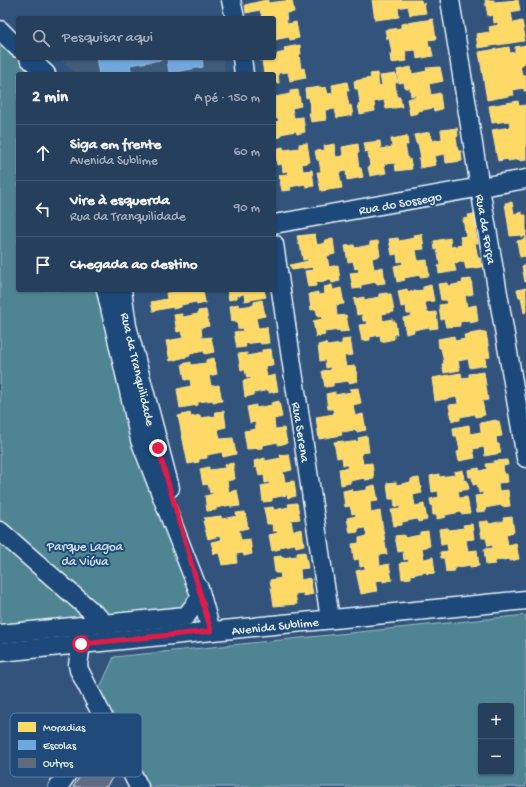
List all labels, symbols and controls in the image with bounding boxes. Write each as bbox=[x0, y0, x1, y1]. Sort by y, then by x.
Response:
search box bbox=[16, 16, 276, 60]
icon: search bbox=[30, 27, 52, 49]
text: Pesquisar aqui bbox=[62, 29, 153, 47]
text: 2 min bbox=[32, 88, 68, 108]
text: A pé · 150 m bbox=[194, 91, 260, 106]
text: Siga em frente bbox=[70, 136, 161, 154]
icon: ahead bbox=[32, 142, 54, 164]
text: 60 m bbox=[234, 145, 260, 160]
text: Avenida Sublime bbox=[70, 154, 158, 169]
street label: Rua do Sossego bbox=[358, 190, 443, 219]
text: Vire à esquerda bbox=[70, 192, 170, 210]
street label: Rua da Força bbox=[471, 193, 498, 266]
icon: left bbox=[32, 198, 54, 220]
text: 90 m bbox=[234, 201, 260, 216]
text: Rua da Tranquilidade bbox=[70, 210, 186, 225]
icon: arrive bbox=[32, 254, 54, 276]
text: Chegada ao destino bbox=[70, 256, 197, 274]
street label: Rua da Tranquilidade bbox=[116, 312, 157, 428]
street label: Rua Serena bbox=[287, 401, 312, 464]
route end bbox=[149, 439, 167, 457]
park label: Parque Lagoa da Viúva bbox=[46, 540, 124, 570]
street label: Avenida Sublime bbox=[231, 615, 320, 640]
route start bbox=[72, 635, 90, 653]
map controls bbox=[478, 703, 514, 775]
button: + bbox=[478, 703, 514, 739]
legend bbox=[10, 713, 142, 777]
text: Moradias bbox=[43, 723, 86, 735]
button: − bbox=[478, 739, 514, 775]
text: Escolas bbox=[43, 741, 77, 753]
text: Outros bbox=[43, 759, 74, 771]

